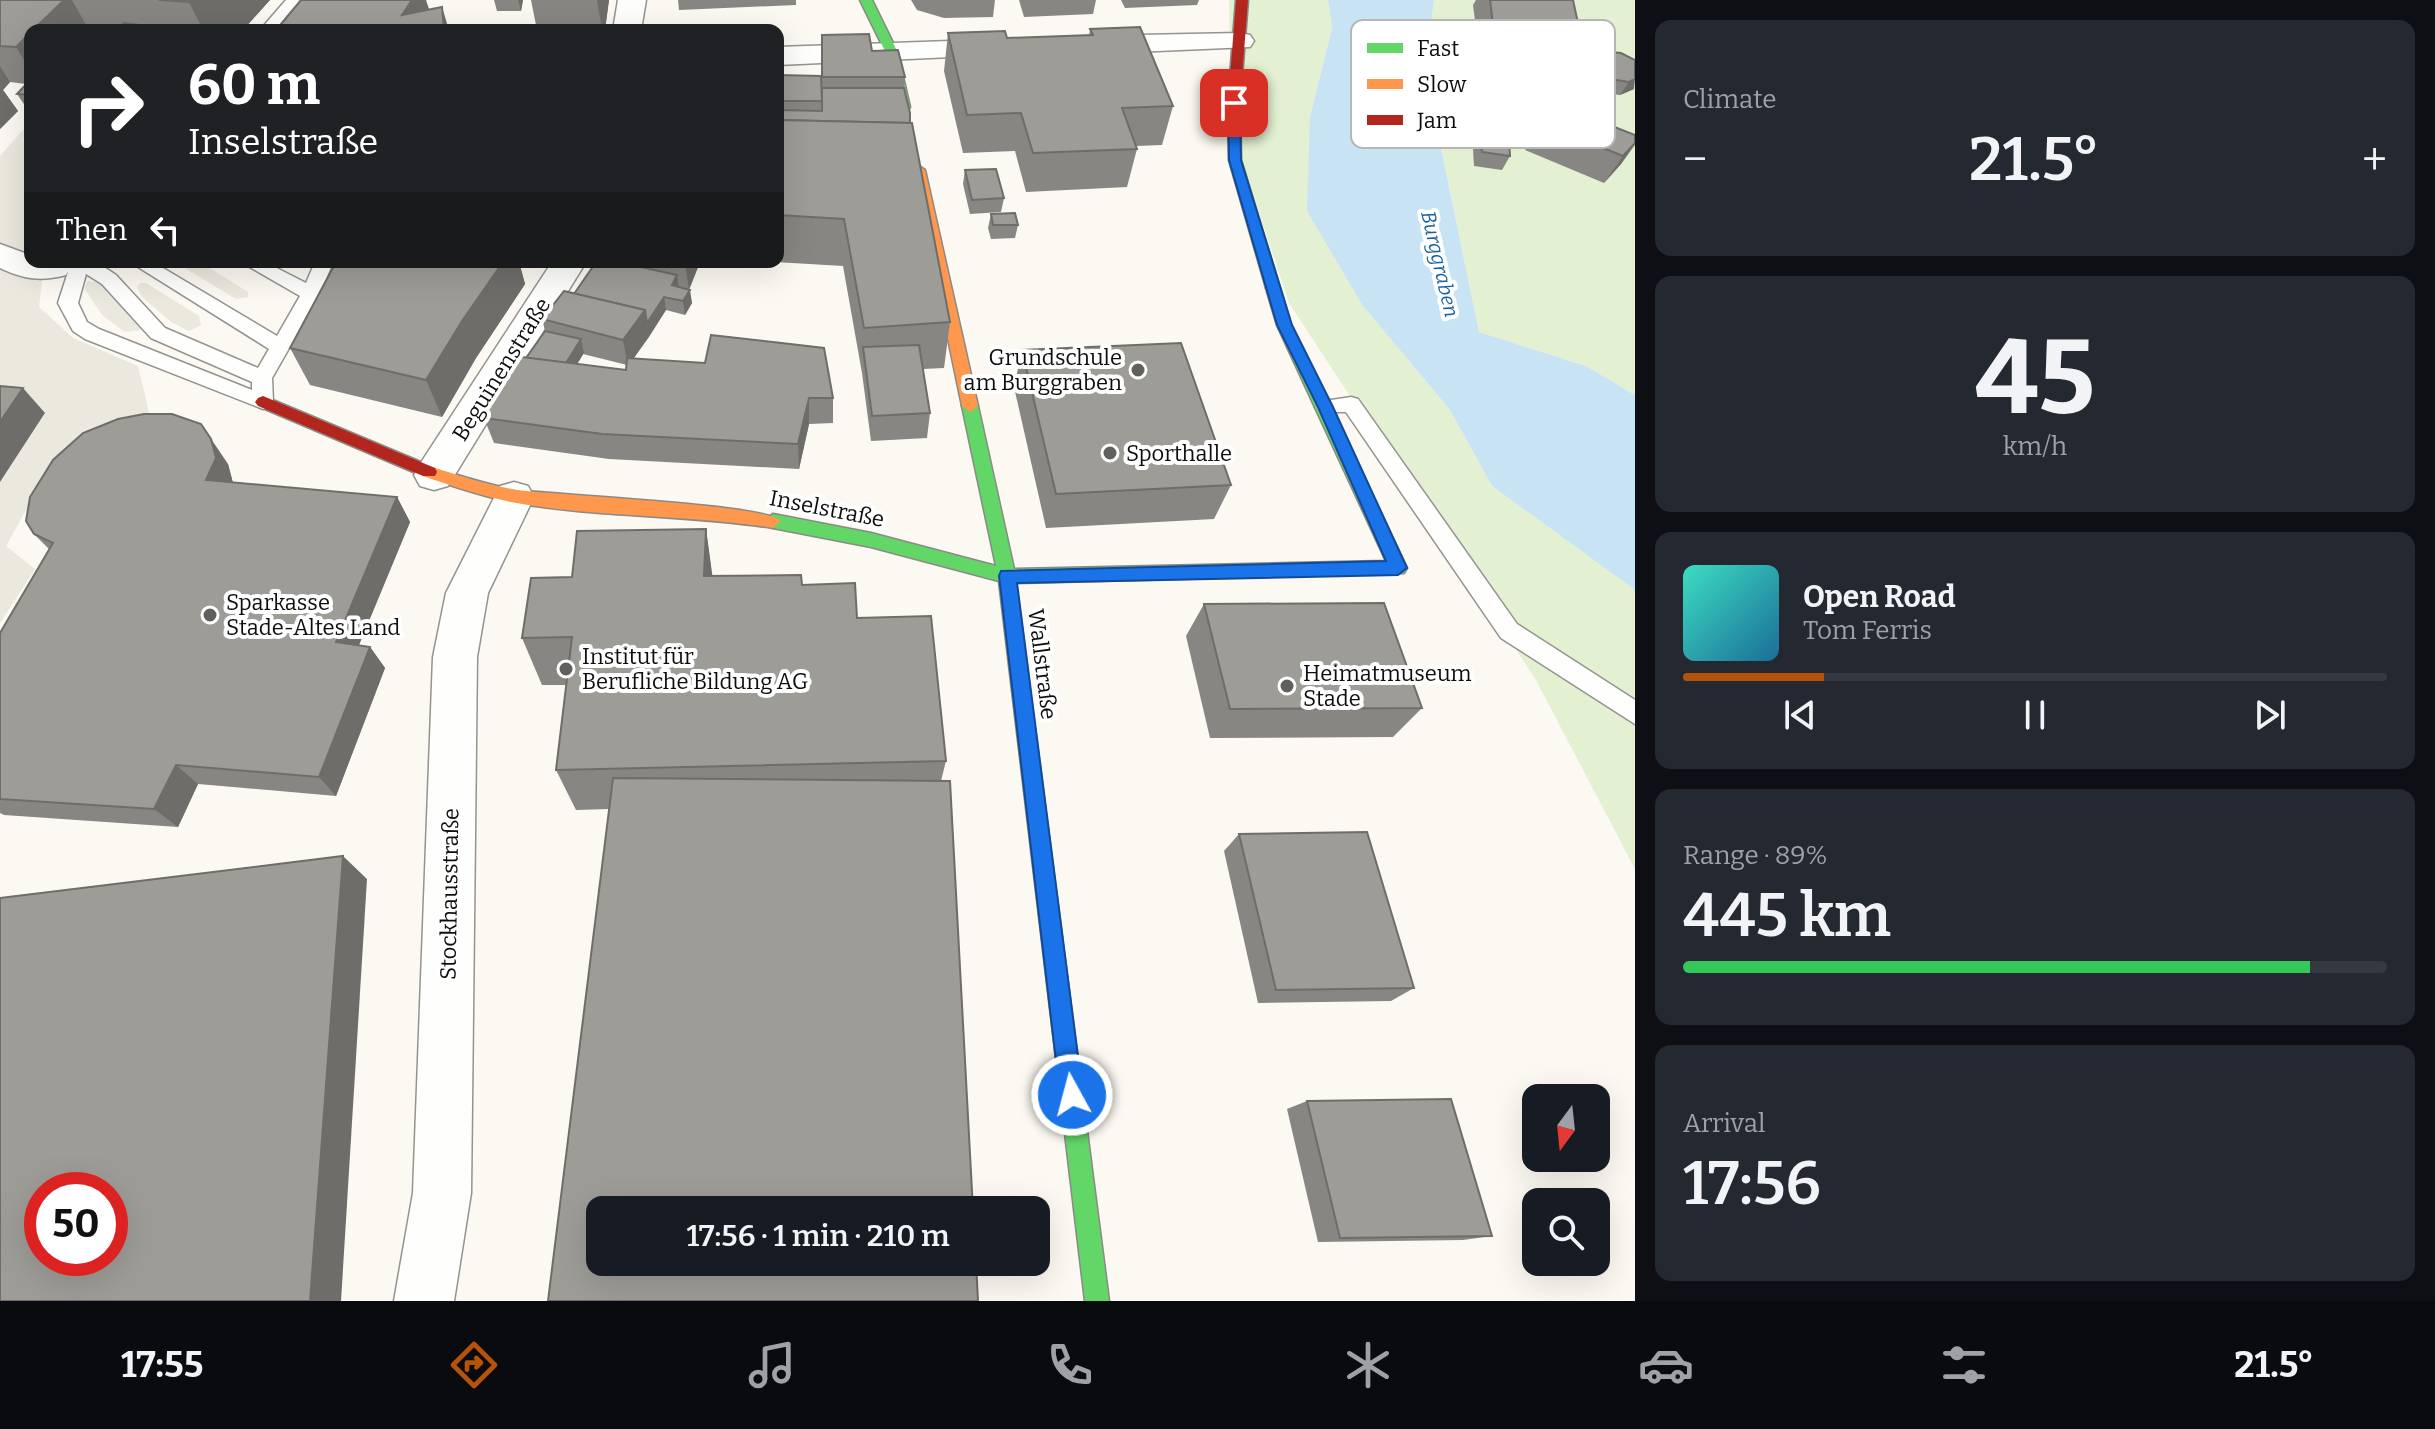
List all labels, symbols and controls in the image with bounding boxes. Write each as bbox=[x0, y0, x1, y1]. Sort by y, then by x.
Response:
legend bbox=[1351, 20, 1615, 148]
text: Fast bbox=[1417, 35, 1459, 62]
text: 60 m bbox=[188, 52, 320, 119]
icon: right bbox=[56, 56, 160, 160]
pin bbox=[1200, 69, 1268, 137]
text: Slow bbox=[1417, 71, 1467, 98]
icon: arrive bbox=[1212, 81, 1256, 125]
text: Climate bbox=[1683, 84, 1777, 115]
text: Jam bbox=[1416, 107, 1457, 134]
text: Inselstraße bbox=[188, 120, 378, 164]
text: 21.5° bbox=[1969, 124, 2100, 196]
text: − bbox=[1683, 133, 1707, 186]
text: + bbox=[2362, 133, 2387, 186]
icon: left bbox=[143, 208, 187, 252]
water label: Burggraben bbox=[1416, 209, 1464, 319]
text: Then bbox=[56, 212, 127, 248]
street label: Beguinenstraße bbox=[447, 293, 556, 446]
text: 45 bbox=[1975, 316, 2095, 441]
place label: Grundschule am Burggraben bbox=[964, 344, 1122, 396]
marker: Grundschule am Burggraben bbox=[1129, 361, 1147, 379]
text: km/h bbox=[2003, 431, 2067, 462]
place label: Sporthalle bbox=[1126, 440, 1232, 467]
marker: Sporthalle bbox=[1101, 444, 1119, 462]
street label: Inselstraße bbox=[767, 484, 887, 533]
text: Open Road bbox=[1803, 579, 1956, 615]
place label: Sparkasse Stade-Altes Land bbox=[226, 589, 400, 641]
marker: Sparkasse Stade-Altes Land bbox=[201, 606, 219, 624]
street label: Wallstraße bbox=[1022, 607, 1063, 721]
text: Tom Ferris bbox=[1803, 615, 1932, 646]
place label: Institut für Berufliche Bildung AG bbox=[582, 643, 808, 695]
marker: Institut für Berufliche Bildung AG bbox=[557, 660, 575, 678]
place label: Heimatmuseum Stade bbox=[1303, 660, 1472, 712]
marker: Heimatmuseum Stade bbox=[1278, 677, 1296, 695]
icon: previous bbox=[1778, 693, 1822, 737]
icon: pause bbox=[2013, 693, 2057, 737]
icon: next bbox=[2248, 693, 2292, 737]
street label: Stockhausstraße bbox=[435, 808, 464, 980]
text: Range · 89% bbox=[1683, 840, 1828, 871]
text: 445 km bbox=[1683, 880, 1891, 952]
position arrow bbox=[1030, 1053, 1114, 1137]
north arrow bbox=[1522, 1084, 1610, 1172]
map controls bbox=[1522, 1084, 1610, 1276]
text: Arrival bbox=[1683, 1108, 1765, 1139]
text: 17:56 bbox=[1683, 1148, 1821, 1220]
speed limit sign: 50 bbox=[24, 1172, 128, 1276]
button: search bbox=[1522, 1188, 1610, 1276]
text: 17:56 · 1 min · 210 m bbox=[686, 1218, 950, 1254]
icon: directions bbox=[446, 1337, 502, 1393]
icon: music bbox=[744, 1337, 800, 1393]
icon: phone bbox=[1042, 1337, 1098, 1393]
icon: climate bbox=[1340, 1337, 1396, 1393]
icon: car bbox=[1638, 1337, 1694, 1393]
icon: filters bbox=[1936, 1337, 1992, 1393]
text: 17:55 bbox=[121, 1343, 203, 1387]
text: 21.5° bbox=[2234, 1343, 2314, 1387]

